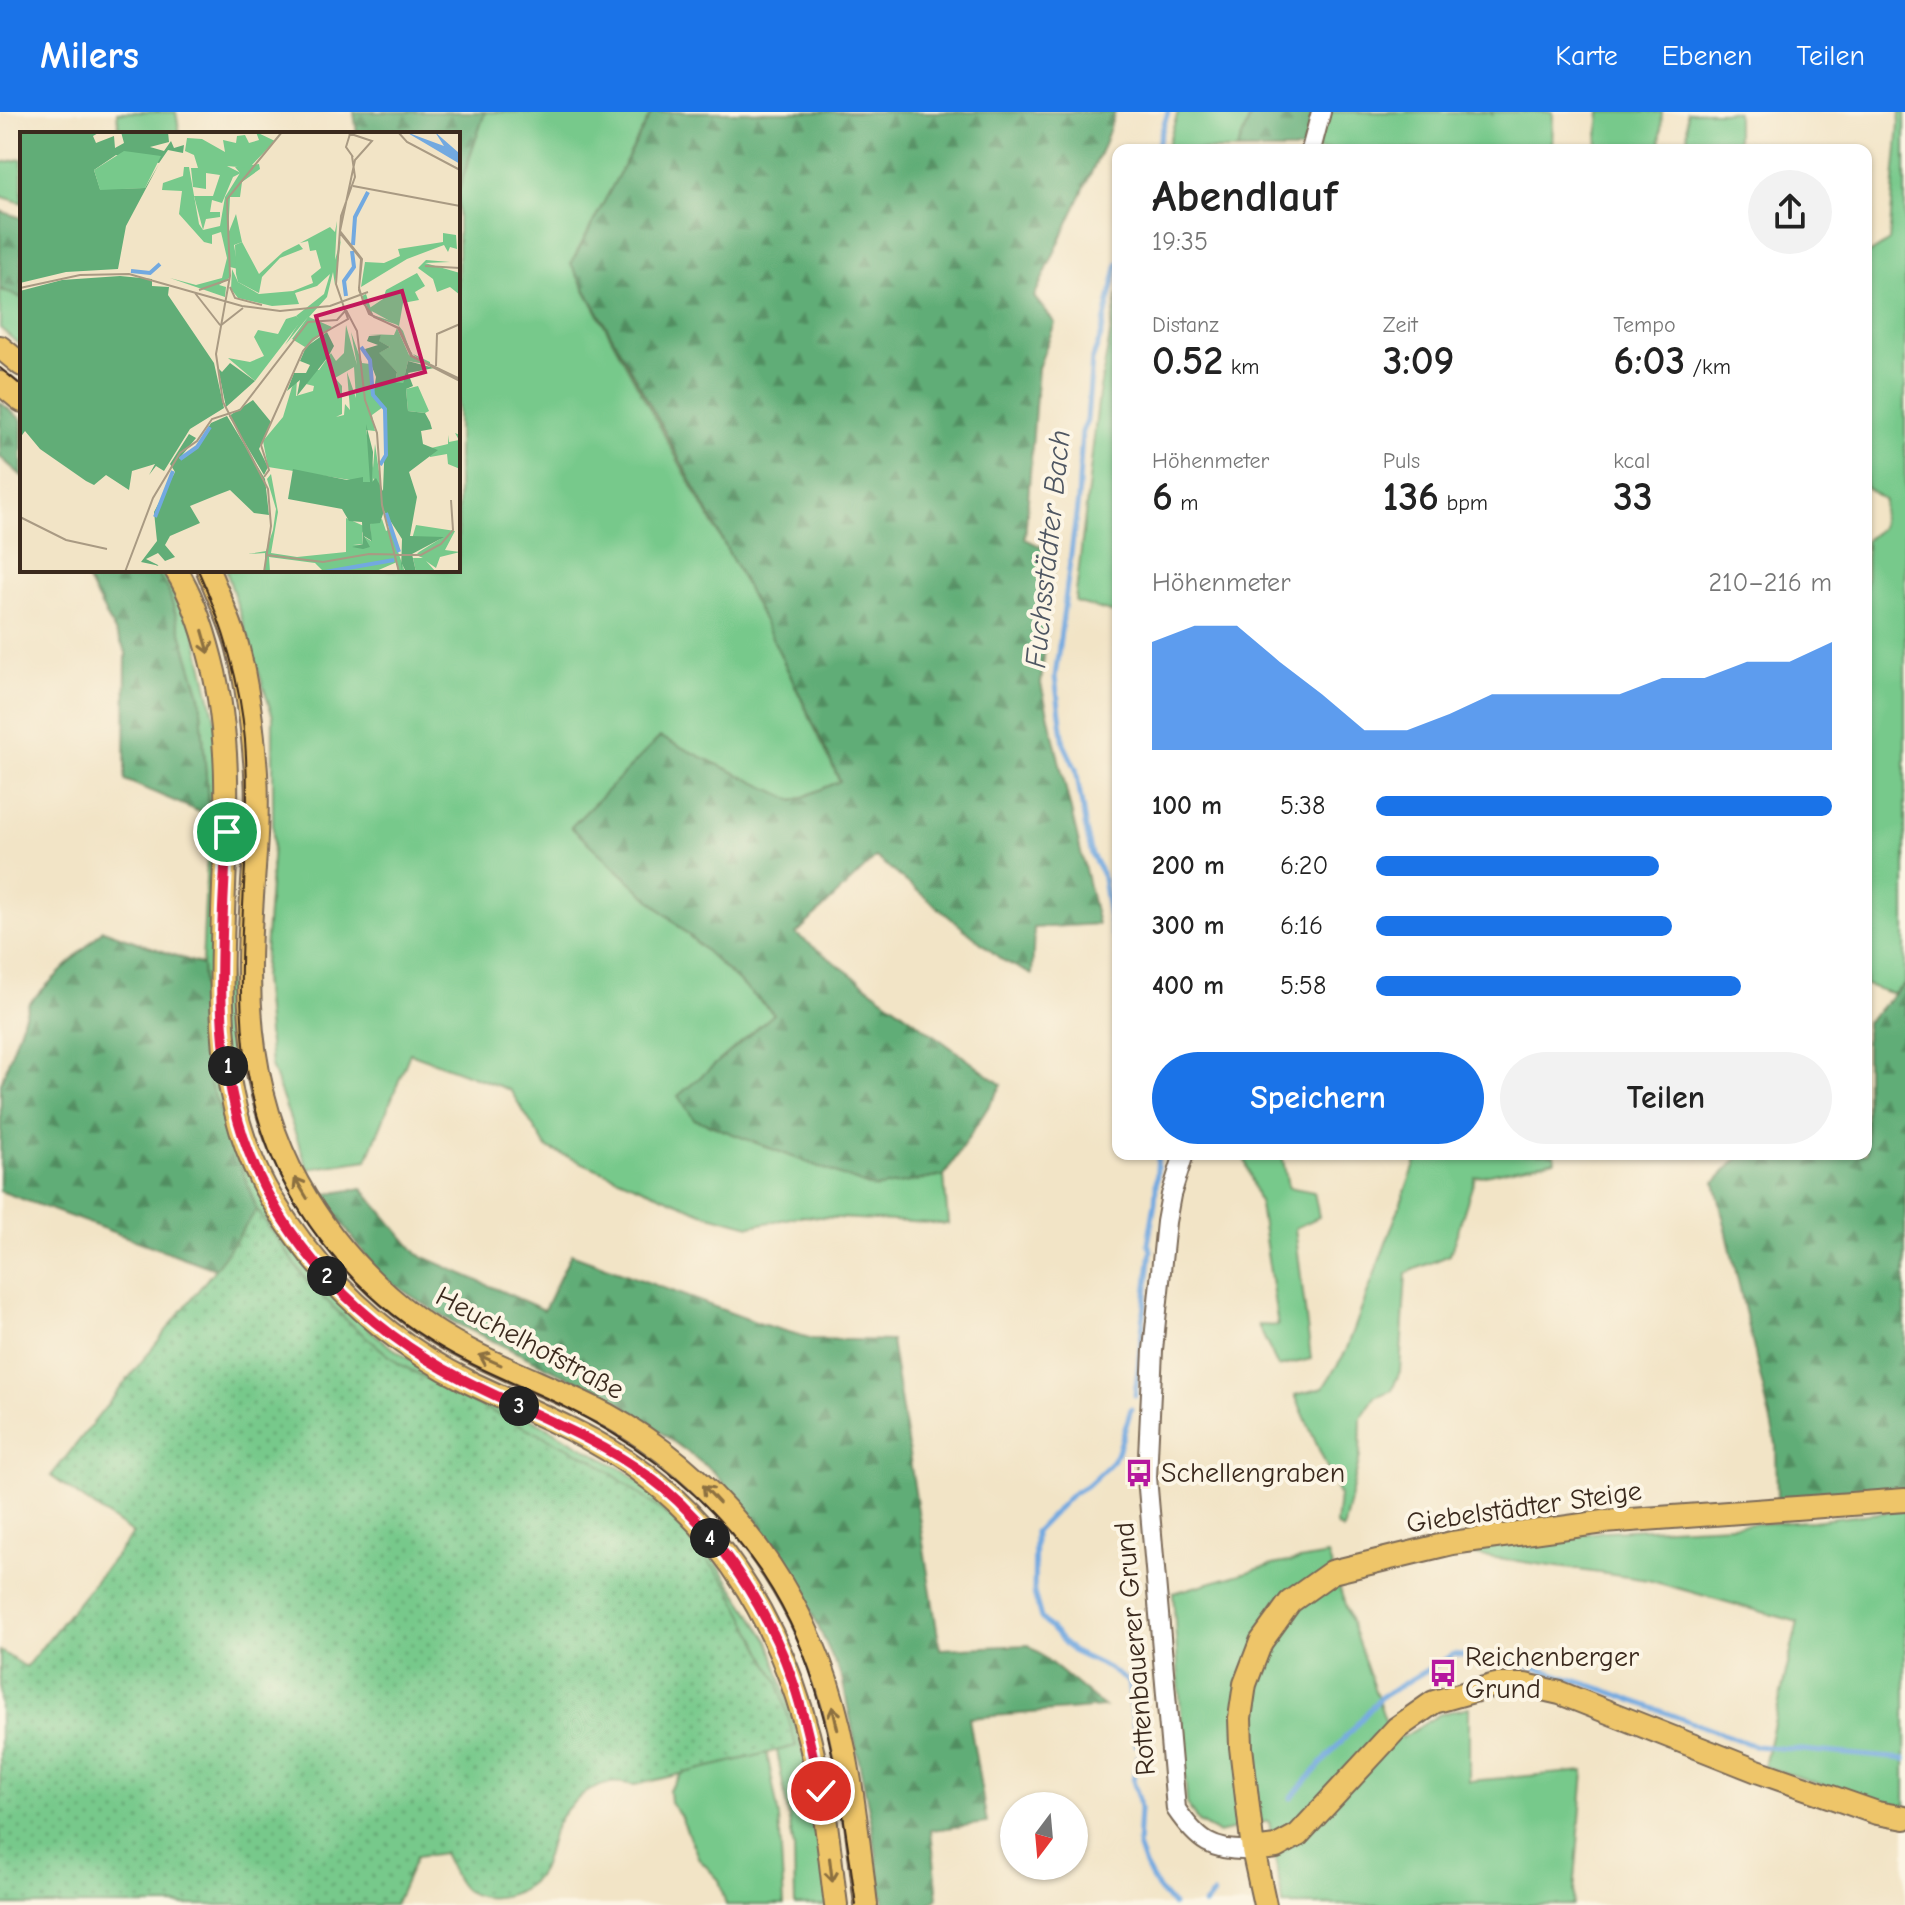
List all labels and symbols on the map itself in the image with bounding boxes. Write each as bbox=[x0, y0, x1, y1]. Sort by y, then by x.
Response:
inset map bbox=[20, 132, 460, 572]
water label: Fuchsstädter Bach bbox=[1018, 428, 1078, 670]
one-way arrow bbox=[199, 628, 214, 654]
pin bbox=[193, 798, 261, 866]
pin: 1 bbox=[208, 1046, 248, 1086]
one-way arrow bbox=[293, 1177, 309, 1200]
pin: 2 bbox=[307, 1256, 347, 1296]
street label: Heuchelhofstraße bbox=[431, 1280, 629, 1406]
one-way arrow bbox=[478, 1352, 502, 1367]
pin: 3 bbox=[499, 1386, 539, 1426]
place label: Schellengraben bbox=[1161, 1457, 1345, 1489]
bus stop icon: Schellengraben bbox=[1124, 1458, 1154, 1488]
street label: Giebelstädter Steige bbox=[1404, 1475, 1644, 1539]
one-way arrow bbox=[702, 1484, 720, 1504]
pin: 4 bbox=[690, 1518, 730, 1558]
street label: Rottenbauerer Grund bbox=[1108, 1521, 1162, 1777]
place label: Reichenberger Grund bbox=[1465, 1641, 1639, 1705]
bus stop icon: Reichenberger Grund bbox=[1428, 1658, 1458, 1688]
one-way arrow bbox=[827, 1705, 842, 1731]
pin bbox=[787, 1757, 855, 1825]
north arrow bbox=[1000, 1792, 1088, 1880]
one-way arrow bbox=[824, 1857, 839, 1882]

